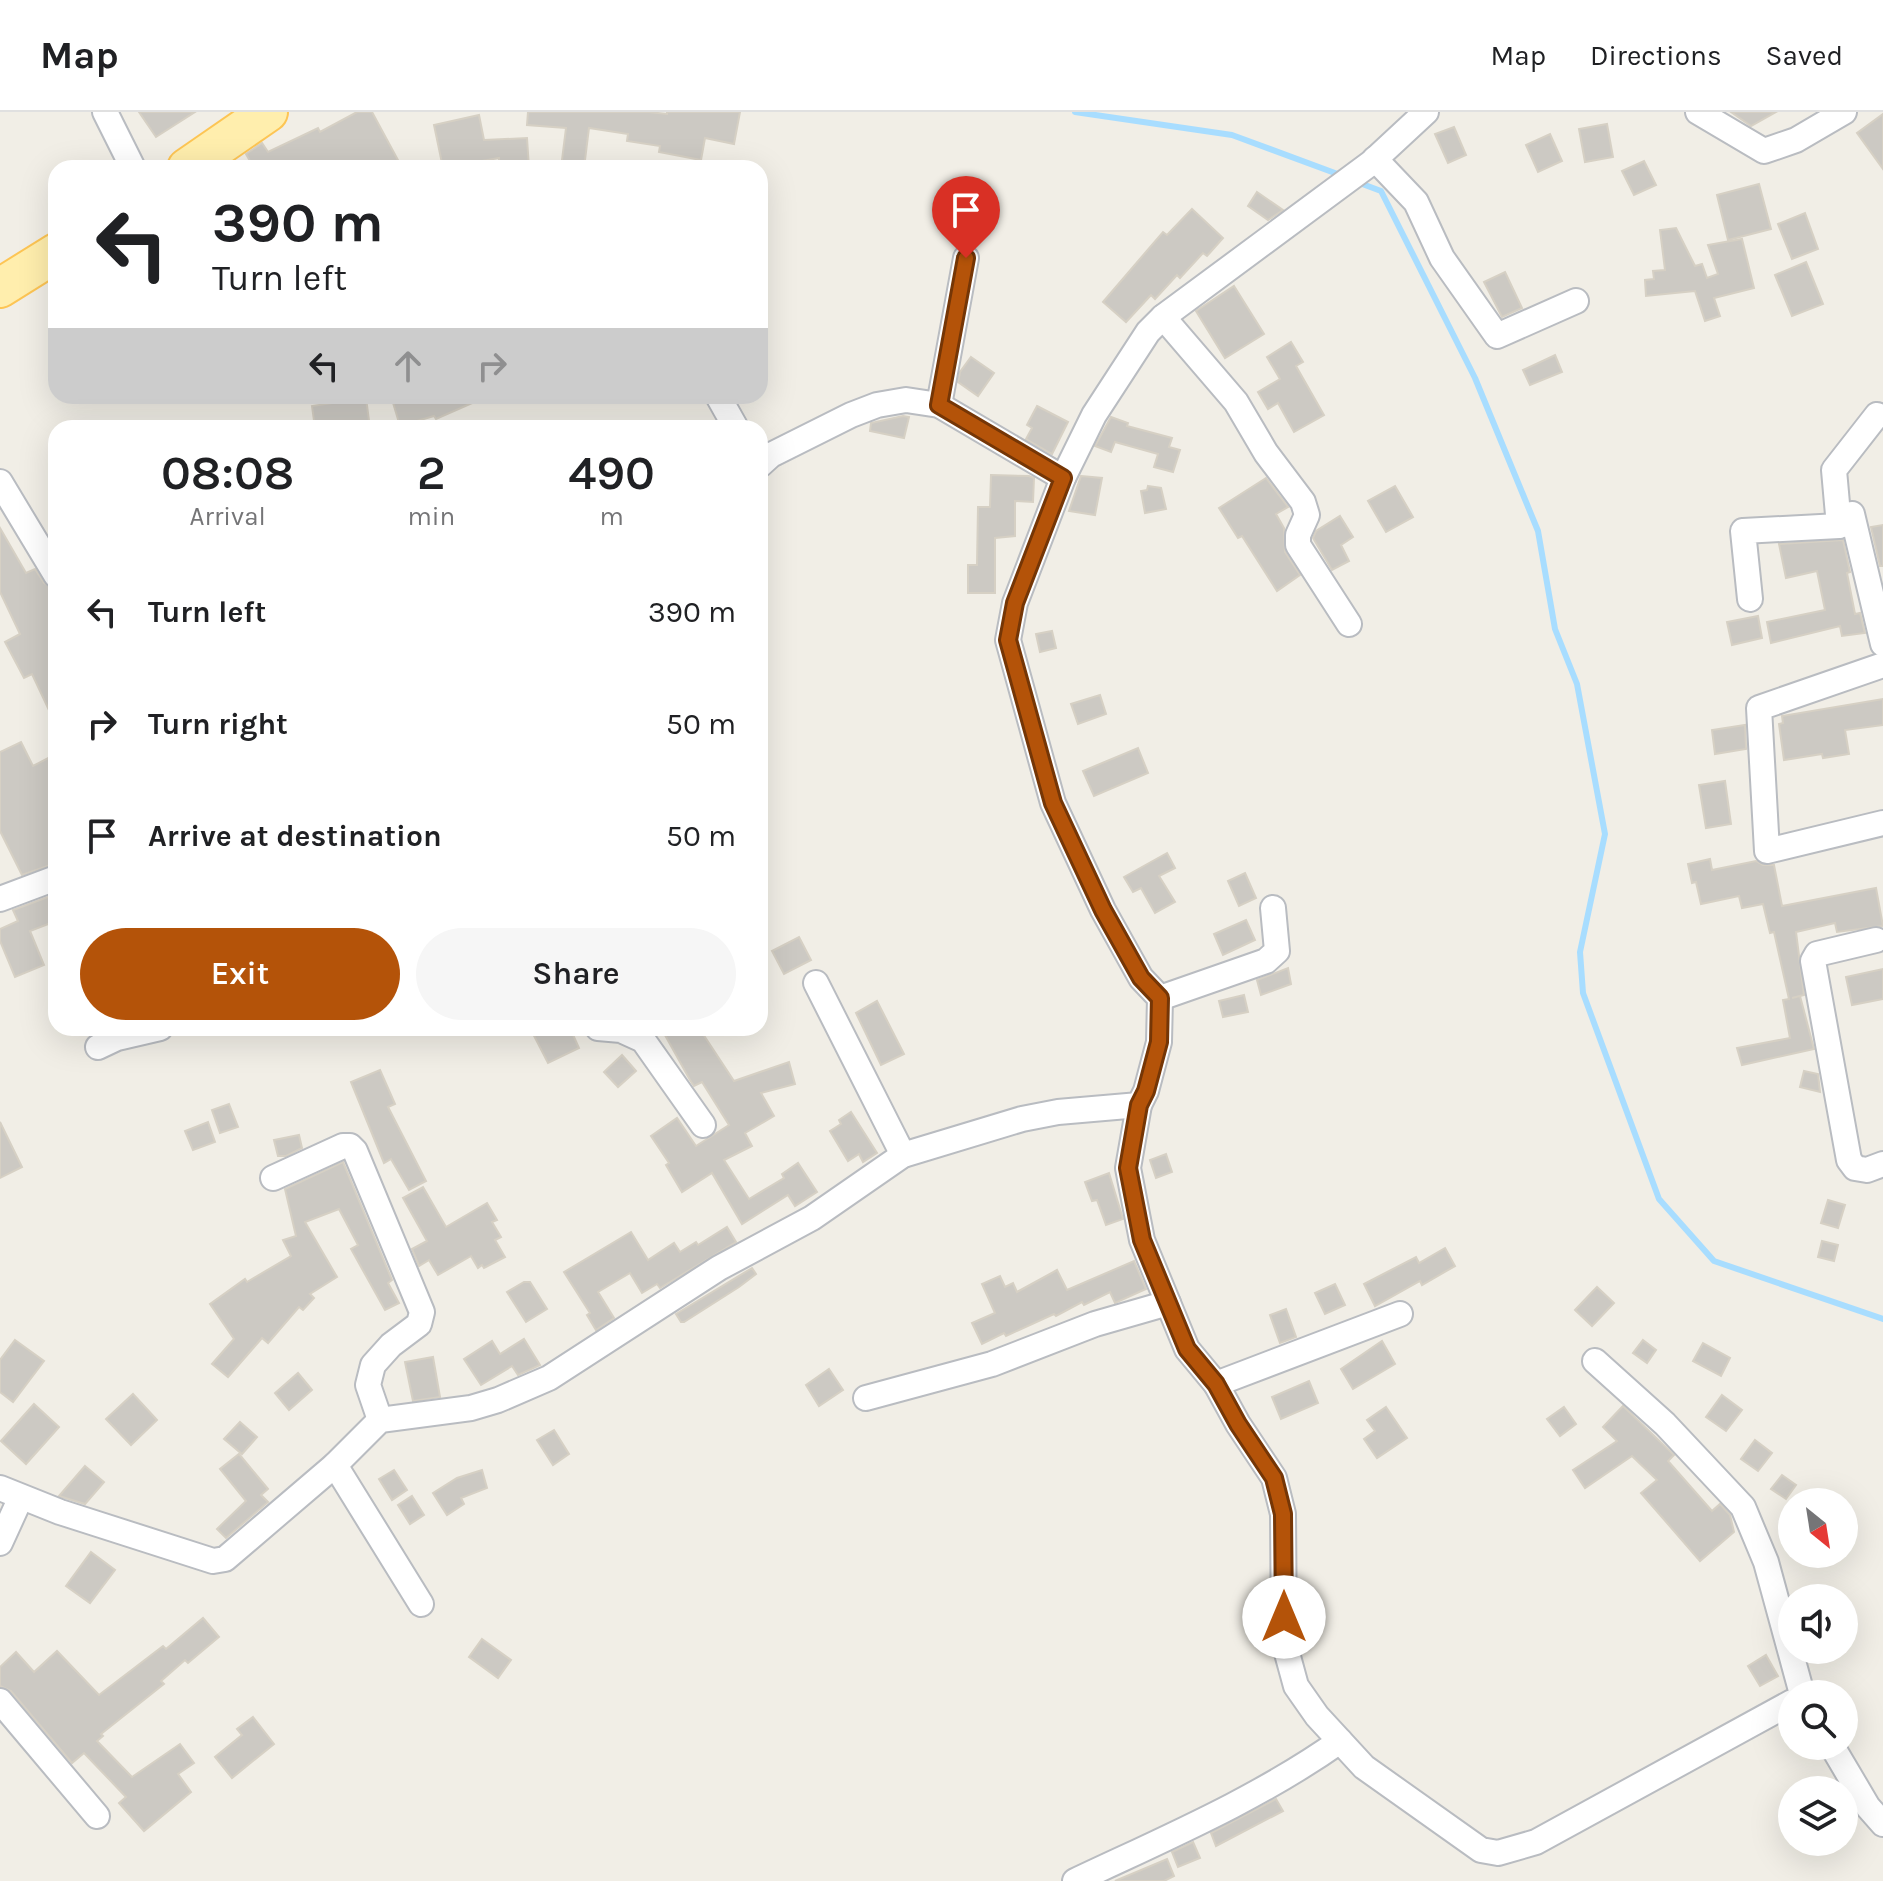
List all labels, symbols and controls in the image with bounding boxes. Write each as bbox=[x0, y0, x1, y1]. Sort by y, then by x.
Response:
text: Map bbox=[40, 33, 119, 78]
text: Map bbox=[1491, 39, 1546, 72]
text: Directions bbox=[1590, 39, 1722, 72]
text: Saved bbox=[1766, 39, 1843, 72]
pin bbox=[932, 176, 1000, 258]
icon: arrive bbox=[944, 188, 988, 232]
text: 390 m bbox=[212, 190, 384, 255]
icon: left bbox=[80, 192, 184, 296]
text: Turn left bbox=[212, 257, 347, 299]
icon: left bbox=[302, 344, 346, 388]
icon: ahead bbox=[386, 344, 430, 388]
icon: right bbox=[470, 344, 514, 388]
text: 08:08 bbox=[161, 445, 294, 501]
text: 2 bbox=[417, 445, 446, 501]
text: 490 bbox=[568, 445, 655, 501]
text: Arrival bbox=[190, 501, 266, 532]
text: min bbox=[407, 501, 455, 532]
text: m bbox=[599, 501, 624, 532]
icon: left bbox=[80, 590, 124, 634]
text: Turn left bbox=[148, 594, 266, 630]
text: 390 m bbox=[648, 594, 736, 630]
icon: right bbox=[80, 702, 124, 746]
text: Turn right bbox=[148, 706, 288, 742]
text: 50 m bbox=[666, 706, 736, 742]
icon: arrive bbox=[80, 814, 124, 858]
text: Arrive at destination bbox=[148, 818, 442, 854]
text: 50 m bbox=[666, 818, 736, 854]
button: Exit bbox=[80, 928, 400, 1020]
button: Share bbox=[416, 928, 736, 1020]
north arrow bbox=[1778, 1488, 1858, 1568]
map controls bbox=[1778, 1488, 1858, 1856]
position arrow bbox=[1242, 1575, 1326, 1659]
button: sound bbox=[1778, 1584, 1858, 1664]
button: search bbox=[1778, 1680, 1858, 1760]
button: layers bbox=[1778, 1776, 1858, 1856]

